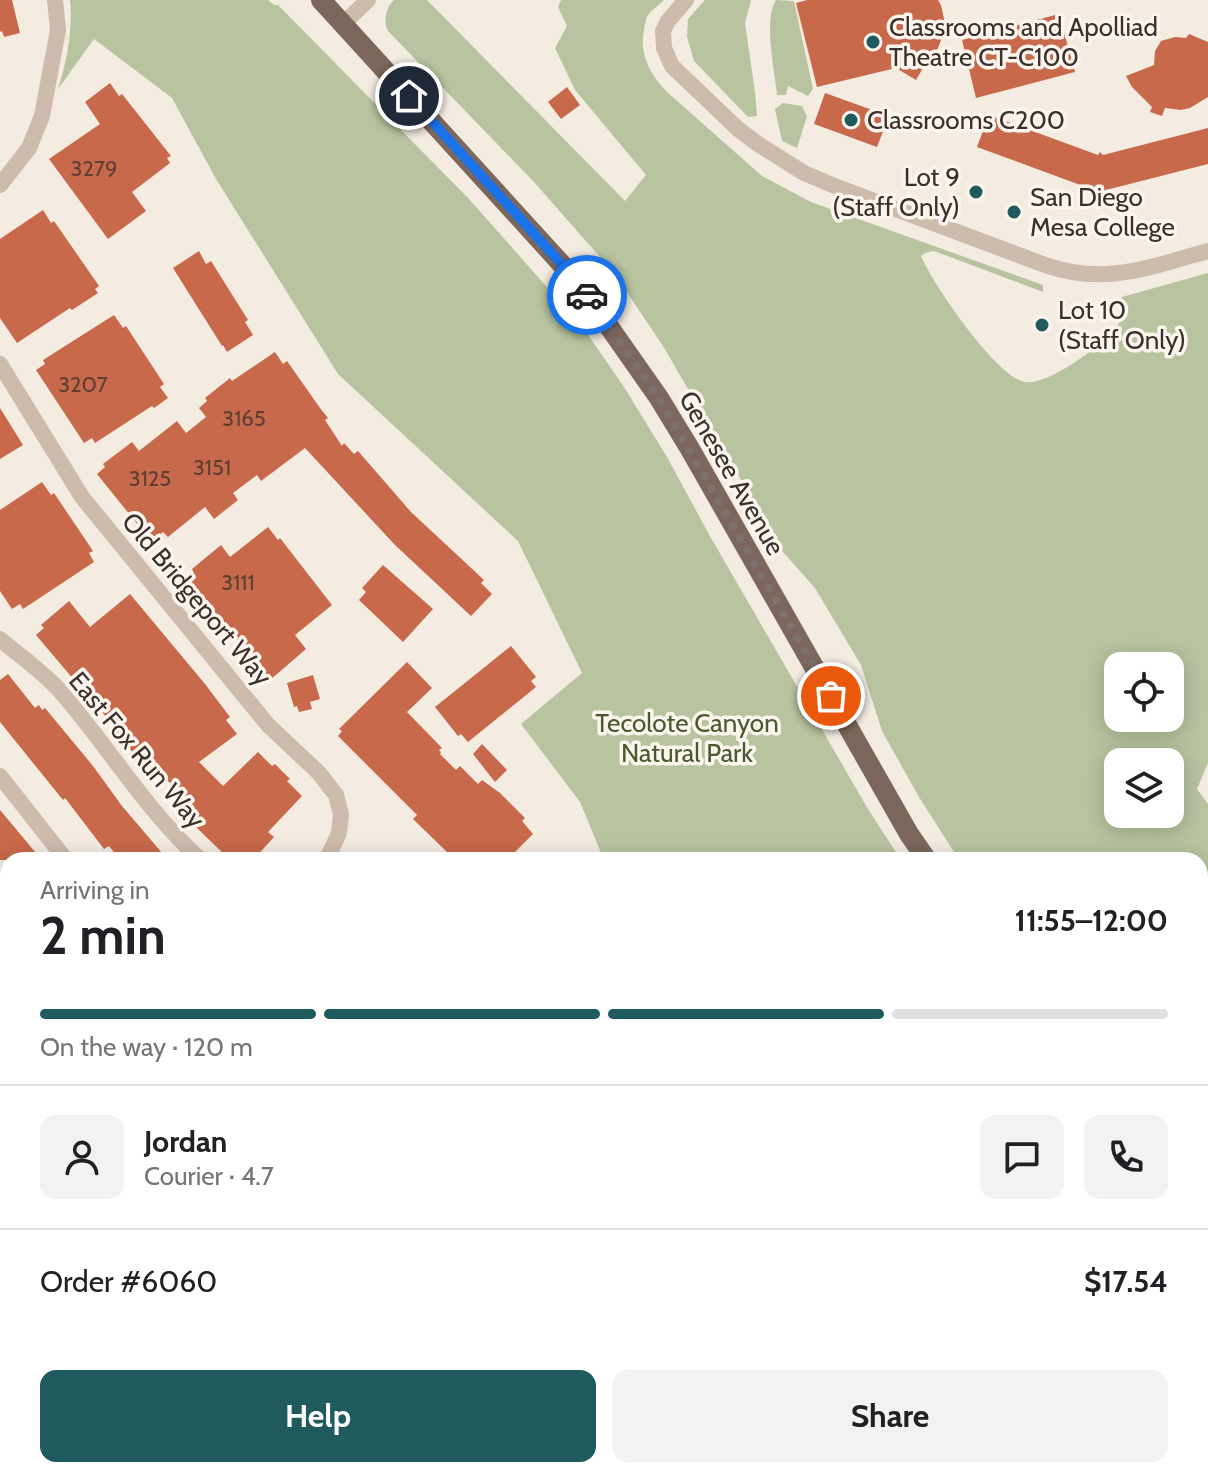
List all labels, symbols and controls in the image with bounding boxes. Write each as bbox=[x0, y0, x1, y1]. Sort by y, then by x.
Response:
place label: Classrooms and Apolliad Theatre CT-C100 bbox=[889, 11, 1158, 73]
marker: Classrooms and Apolliad Theatre CT-C100 bbox=[864, 33, 882, 51]
pin bbox=[375, 62, 443, 130]
icon: home bbox=[387, 74, 431, 118]
place label: Classrooms C200 bbox=[867, 104, 1065, 136]
marker: Classrooms C200 bbox=[842, 111, 860, 129]
house number: 3279 bbox=[71, 155, 118, 182]
place label: Lot 9 (Staff Only) bbox=[832, 161, 960, 223]
place label: San Diego Mesa College bbox=[1030, 181, 1175, 243]
marker: Lot 9 (Staff Only) bbox=[967, 183, 985, 201]
marker: San Diego Mesa College bbox=[1005, 203, 1023, 221]
courier bbox=[547, 255, 627, 335]
icon: car bbox=[565, 273, 609, 317]
place label: Lot 10 (Staff Only) bbox=[1058, 294, 1186, 356]
marker: Lot 10 (Staff Only) bbox=[1033, 316, 1051, 334]
house number: 3207 bbox=[58, 371, 108, 398]
street label: Genesee Avenue bbox=[672, 385, 792, 561]
house number: 3165 bbox=[222, 405, 266, 432]
house number: 3151 bbox=[193, 454, 231, 481]
house number: 3125 bbox=[129, 465, 171, 492]
street label: Old Bridgeport Way bbox=[115, 506, 279, 692]
house number: 3111 bbox=[221, 569, 255, 596]
map controls bbox=[1104, 652, 1184, 828]
button: locate bbox=[1104, 652, 1184, 732]
pin bbox=[797, 662, 865, 730]
street label: East Fox Run Way bbox=[62, 665, 212, 835]
icon: bag bbox=[809, 674, 853, 718]
park label: Tecolote Canyon Natural Park bbox=[595, 707, 779, 769]
button: layers bbox=[1104, 748, 1184, 828]
text: Arriving in bbox=[40, 874, 150, 906]
text: 11:55–12:00 bbox=[1015, 902, 1168, 939]
text: 2 min bbox=[40, 904, 166, 967]
text: On the way · 120 m bbox=[40, 1031, 253, 1063]
button: person bbox=[40, 1115, 124, 1199]
button: chat bbox=[980, 1115, 1064, 1199]
button: phone bbox=[1084, 1115, 1168, 1199]
text: Jordan bbox=[144, 1123, 227, 1160]
text: Courier · 4.7 bbox=[144, 1160, 274, 1192]
text: Order #6060 bbox=[40, 1263, 217, 1300]
text: $17.54 bbox=[1084, 1263, 1168, 1300]
button: Help bbox=[40, 1370, 596, 1462]
button: Share bbox=[612, 1370, 1168, 1462]

